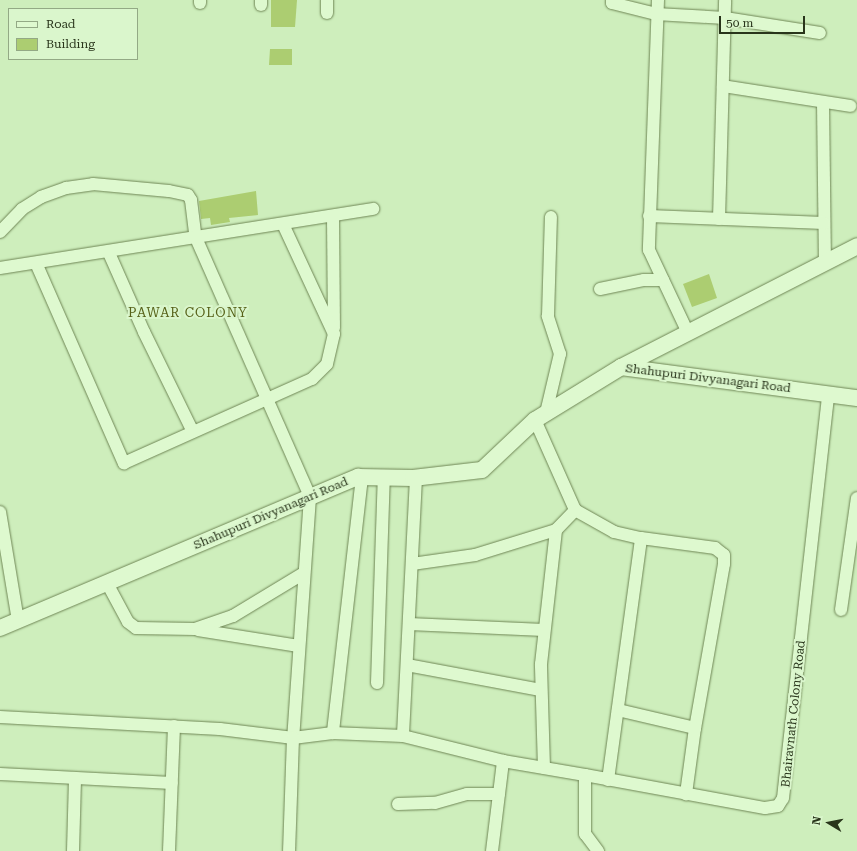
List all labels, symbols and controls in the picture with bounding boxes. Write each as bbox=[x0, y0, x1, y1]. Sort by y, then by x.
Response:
legend bbox=[8, 8, 138, 60]
scale bar bbox=[721, 8, 807, 34]
text: 50 m bbox=[726, 16, 753, 30]
text: Road bbox=[46, 17, 75, 31]
text: Building bbox=[46, 37, 95, 51]
district label: PAWAR COLONY bbox=[128, 305, 248, 321]
street label: Shahupuri Divyanagari Road bbox=[625, 362, 791, 396]
street label: Shahupuri Divyanagari Road bbox=[192, 475, 350, 553]
street label: Bhairavnath Colony Road bbox=[779, 640, 809, 788]
north arrow bbox=[809, 803, 849, 843]
text: N bbox=[810, 816, 824, 826]

